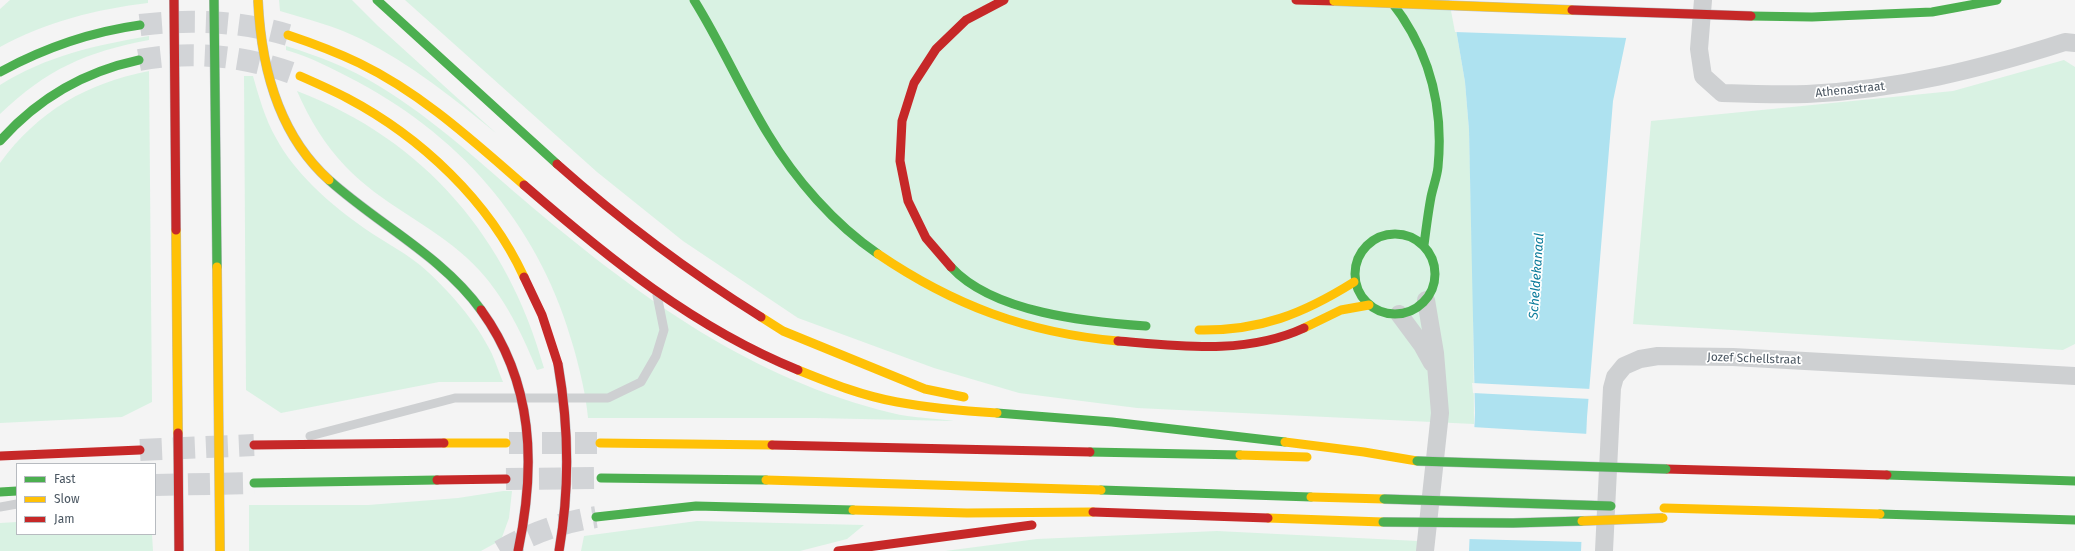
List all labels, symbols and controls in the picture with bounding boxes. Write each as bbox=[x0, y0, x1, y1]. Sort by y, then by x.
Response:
street label: Athenastraat bbox=[1815, 79, 1885, 101]
water label: Scheldekanaal bbox=[1526, 233, 1548, 319]
street label: Jozef Schellstraat bbox=[1707, 350, 1801, 368]
legend bbox=[16, 463, 156, 535]
text: Fast bbox=[54, 472, 76, 486]
text: Slow bbox=[54, 492, 80, 506]
text: Jam bbox=[54, 512, 74, 526]

